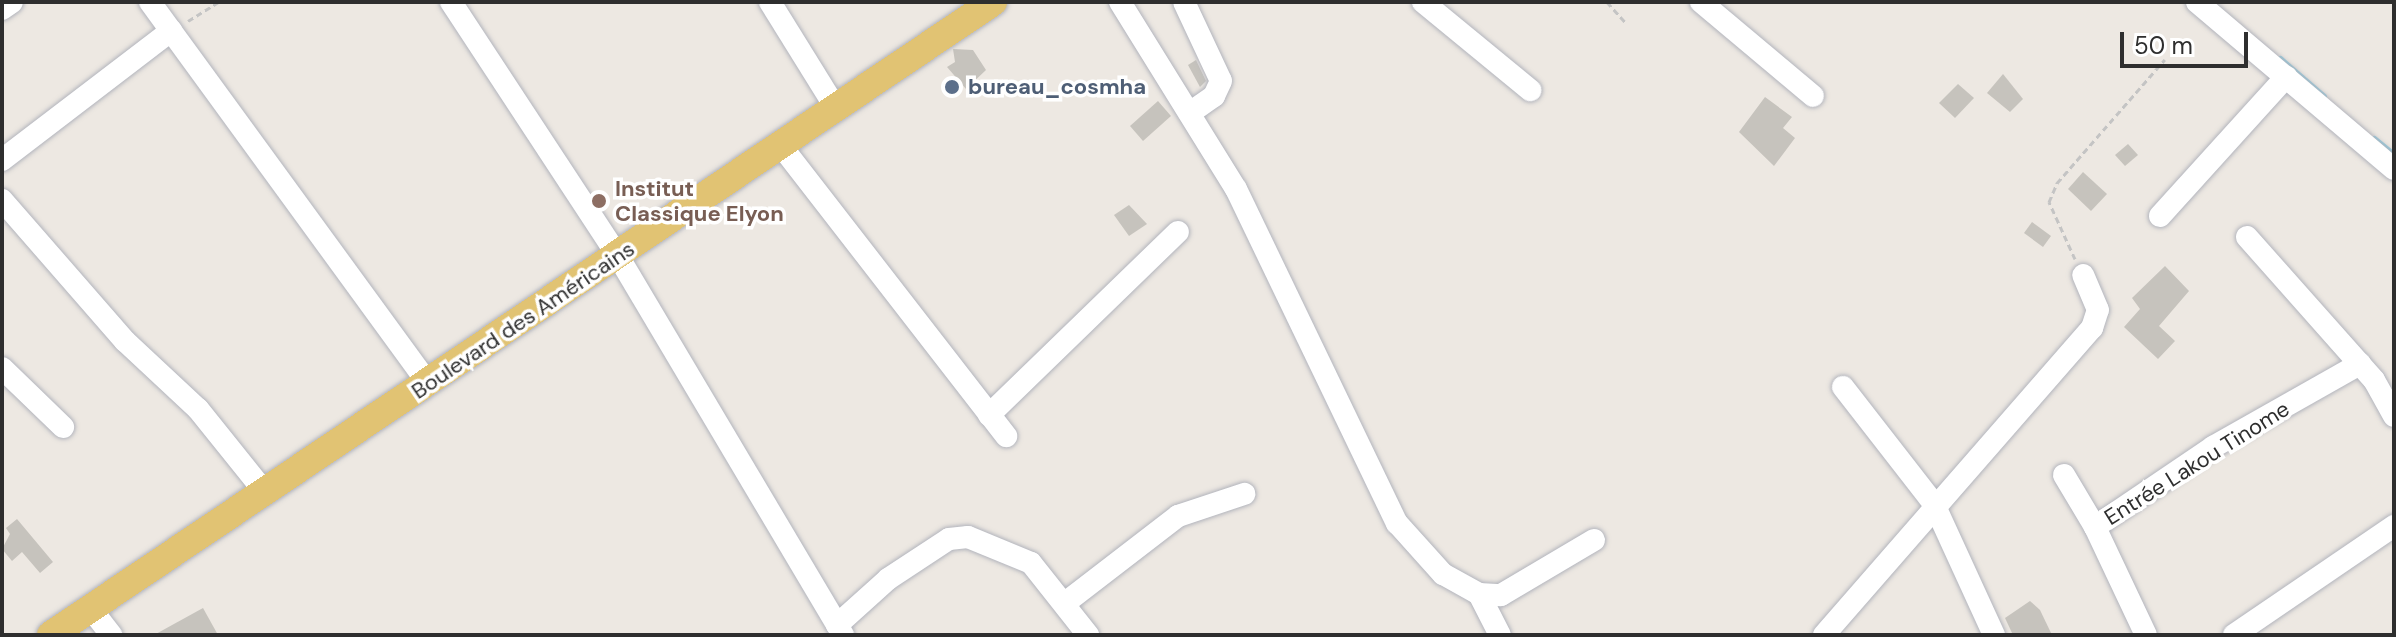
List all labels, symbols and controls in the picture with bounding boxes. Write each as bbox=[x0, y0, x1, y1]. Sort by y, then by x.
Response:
scale bar bbox=[2124, 16, 2252, 66]
text: 50 m bbox=[2134, 30, 2193, 61]
place label: bureau_cosmha bbox=[968, 74, 1146, 100]
marker: bureau_cosmha bbox=[943, 78, 961, 96]
place label: Institut Classique Elyon bbox=[615, 175, 784, 226]
marker: Institut Classique Elyon bbox=[590, 192, 608, 210]
street label: Boulevard des Américains bbox=[407, 236, 639, 404]
street label: Entrée Lakou Tinome bbox=[2100, 395, 2294, 531]

